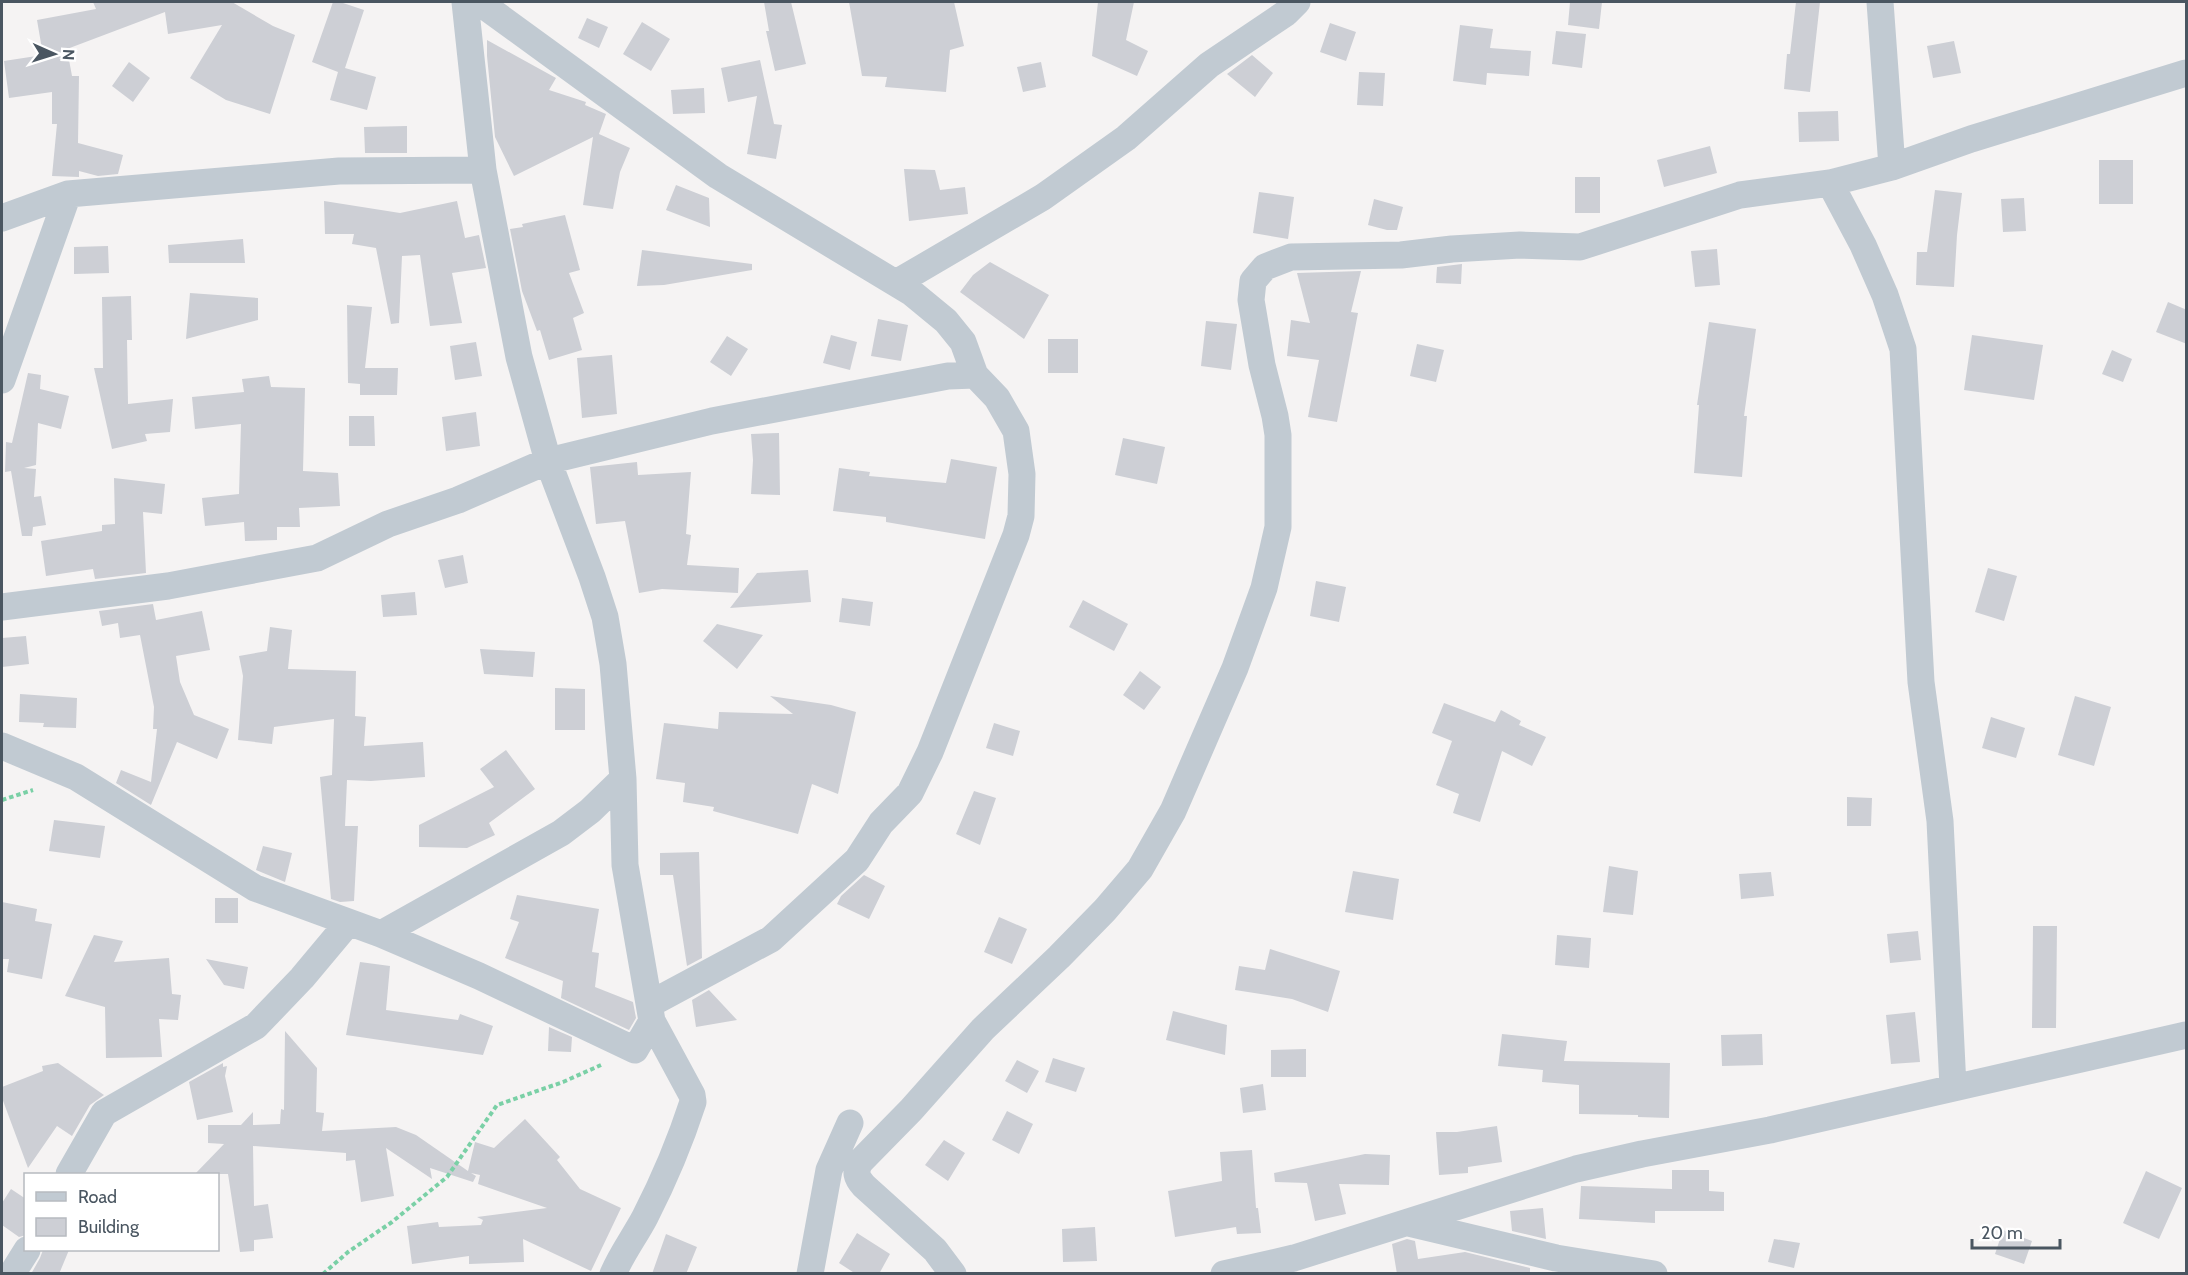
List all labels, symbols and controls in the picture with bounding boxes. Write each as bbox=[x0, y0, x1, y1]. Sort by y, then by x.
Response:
north arrow bbox=[24, 24, 84, 84]
text: N bbox=[59, 49, 78, 61]
legend bbox=[24, 1173, 219, 1251]
text: Road bbox=[78, 1186, 117, 1208]
scale bar bbox=[1972, 1212, 2060, 1250]
text: Building bbox=[78, 1216, 140, 1238]
text: 20 m bbox=[1981, 1222, 2023, 1244]

